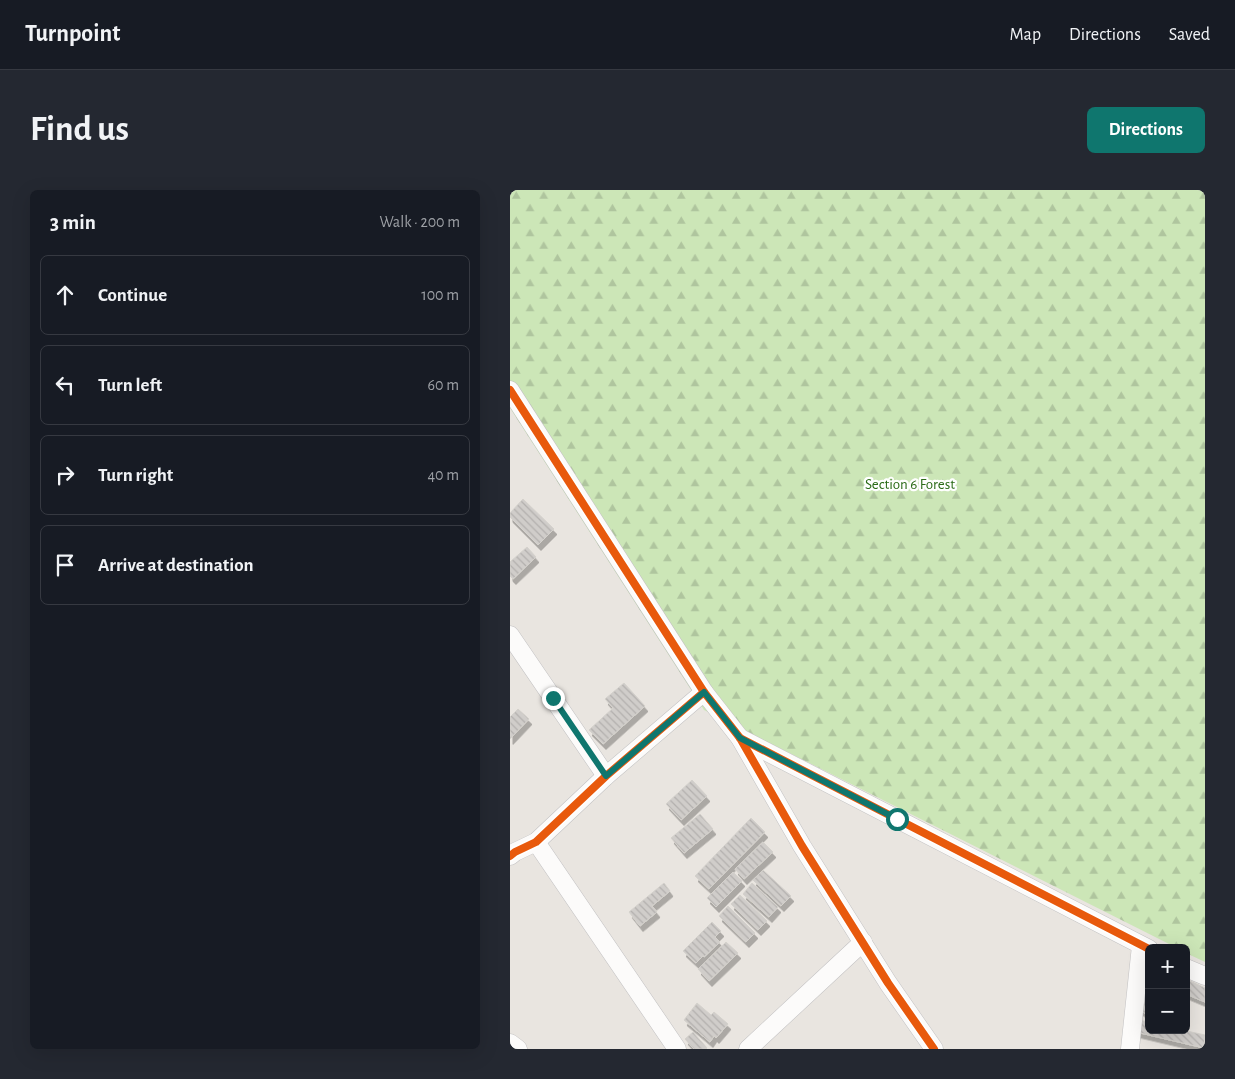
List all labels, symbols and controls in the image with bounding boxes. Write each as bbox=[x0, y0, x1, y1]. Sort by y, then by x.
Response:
text: Turnpoint bbox=[25, 22, 120, 46]
text: Map bbox=[1010, 26, 1041, 44]
text: Directions bbox=[1069, 26, 1141, 44]
text: Saved bbox=[1169, 26, 1210, 44]
button: Directions bbox=[1087, 107, 1205, 153]
text: Find us bbox=[30, 112, 129, 147]
text: 3 min bbox=[50, 212, 96, 233]
text: Walk · 200 m bbox=[379, 214, 460, 230]
icon: ahead bbox=[51, 281, 79, 309]
text: Continue bbox=[98, 286, 167, 305]
text: 100 m bbox=[421, 287, 459, 303]
icon: left bbox=[51, 371, 79, 399]
text: Turn left bbox=[98, 376, 162, 395]
text: 60 m bbox=[428, 377, 459, 393]
icon: right bbox=[51, 461, 79, 489]
text: Turn right bbox=[98, 466, 173, 485]
text: 40 m bbox=[427, 467, 459, 483]
park label: Section 6 Forest bbox=[865, 477, 955, 492]
icon: arrive bbox=[51, 551, 79, 579]
text: Arrive at destination bbox=[98, 556, 254, 575]
route end bbox=[542, 687, 565, 710]
route start bbox=[886, 808, 909, 831]
map controls bbox=[1145, 944, 1190, 1034]
button: + bbox=[1145, 944, 1190, 989]
button: − bbox=[1145, 989, 1190, 1034]

